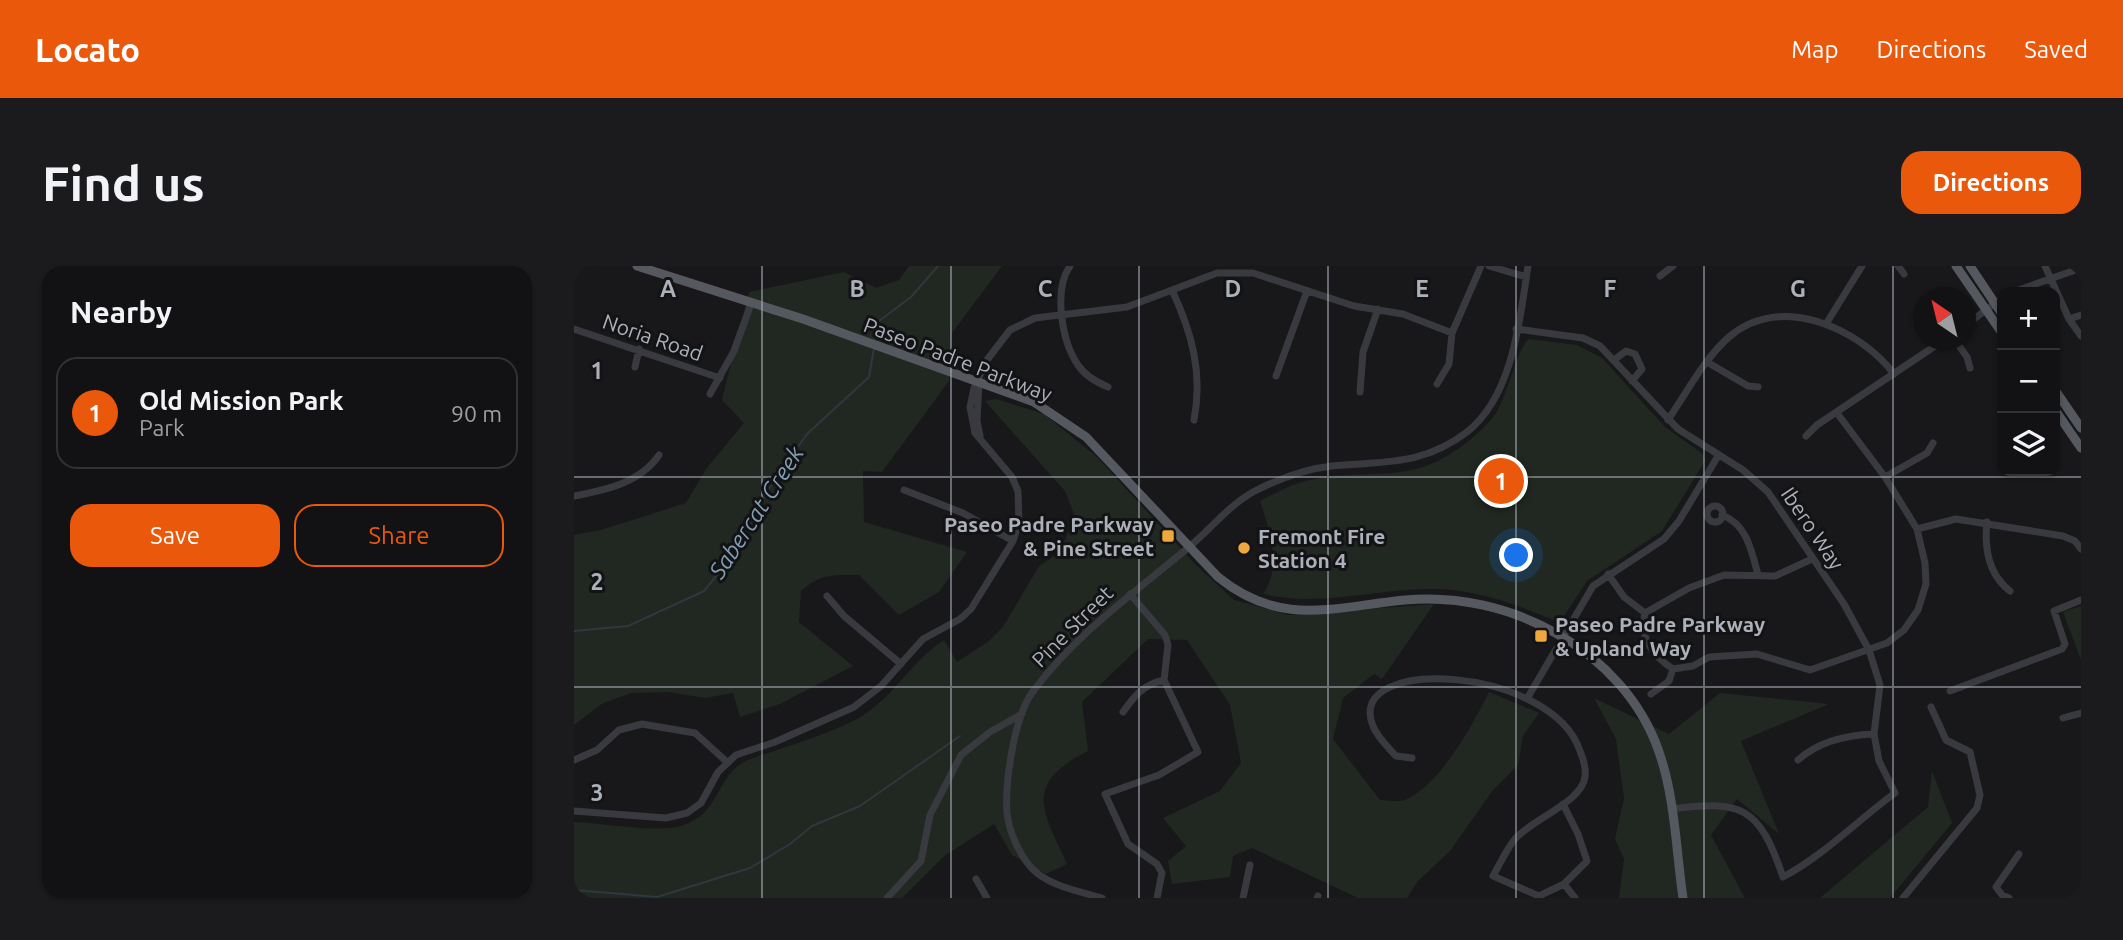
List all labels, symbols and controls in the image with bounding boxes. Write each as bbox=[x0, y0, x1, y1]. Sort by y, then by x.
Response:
text: Locato bbox=[35, 31, 140, 68]
text: Map bbox=[1791, 36, 1838, 63]
text: Directions bbox=[1876, 36, 1986, 63]
text: Saved bbox=[2024, 36, 2088, 63]
button: Directions bbox=[1901, 151, 2081, 214]
text: Find us bbox=[42, 155, 205, 210]
text: A bbox=[660, 276, 676, 301]
text: B bbox=[849, 276, 865, 301]
text: C bbox=[1038, 276, 1053, 301]
text: D bbox=[1225, 276, 1241, 301]
text: E bbox=[1415, 276, 1429, 301]
text: F bbox=[1604, 276, 1617, 301]
text: G bbox=[1790, 276, 1806, 301]
north arrow bbox=[1913, 287, 1976, 350]
map controls bbox=[1997, 287, 2060, 476]
button: + bbox=[1997, 287, 2060, 350]
text: Nearby bbox=[70, 295, 172, 329]
street label: Noria Road bbox=[600, 309, 706, 365]
street label: Paseo Padre Parkway bbox=[860, 312, 1056, 406]
button: − bbox=[1997, 350, 2060, 413]
text: 1 bbox=[591, 358, 603, 383]
text: Old Mission Park bbox=[139, 386, 344, 415]
text: 1 bbox=[89, 401, 101, 426]
text: 90 m bbox=[451, 401, 502, 426]
button: layers bbox=[1997, 413, 2060, 476]
text: Park bbox=[139, 415, 185, 440]
water label: Sabercat Creek bbox=[703, 441, 808, 584]
pin: 1 bbox=[1478, 455, 1524, 507]
street label: Ibero Way bbox=[1777, 482, 1849, 574]
button: Save bbox=[70, 504, 280, 567]
button: Share bbox=[294, 504, 504, 567]
place label: Paseo Padre Parkway & Pine Street bbox=[944, 512, 1154, 560]
place label: Fremont Fire Station 4 bbox=[1258, 524, 1385, 572]
marker: Paseo Padre Parkway & Pine Street bbox=[1160, 528, 1176, 544]
your location bbox=[1499, 538, 1533, 572]
marker: Fremont Fire Station 4 bbox=[1236, 540, 1252, 556]
text: 2 bbox=[591, 569, 603, 594]
street label: Pine Street bbox=[1027, 581, 1117, 671]
place label: Paseo Padre Parkway & Upland Way bbox=[1555, 612, 1765, 660]
marker: Paseo Padre Parkway & Upland Way bbox=[1533, 628, 1549, 644]
text: 3 bbox=[591, 780, 603, 805]

